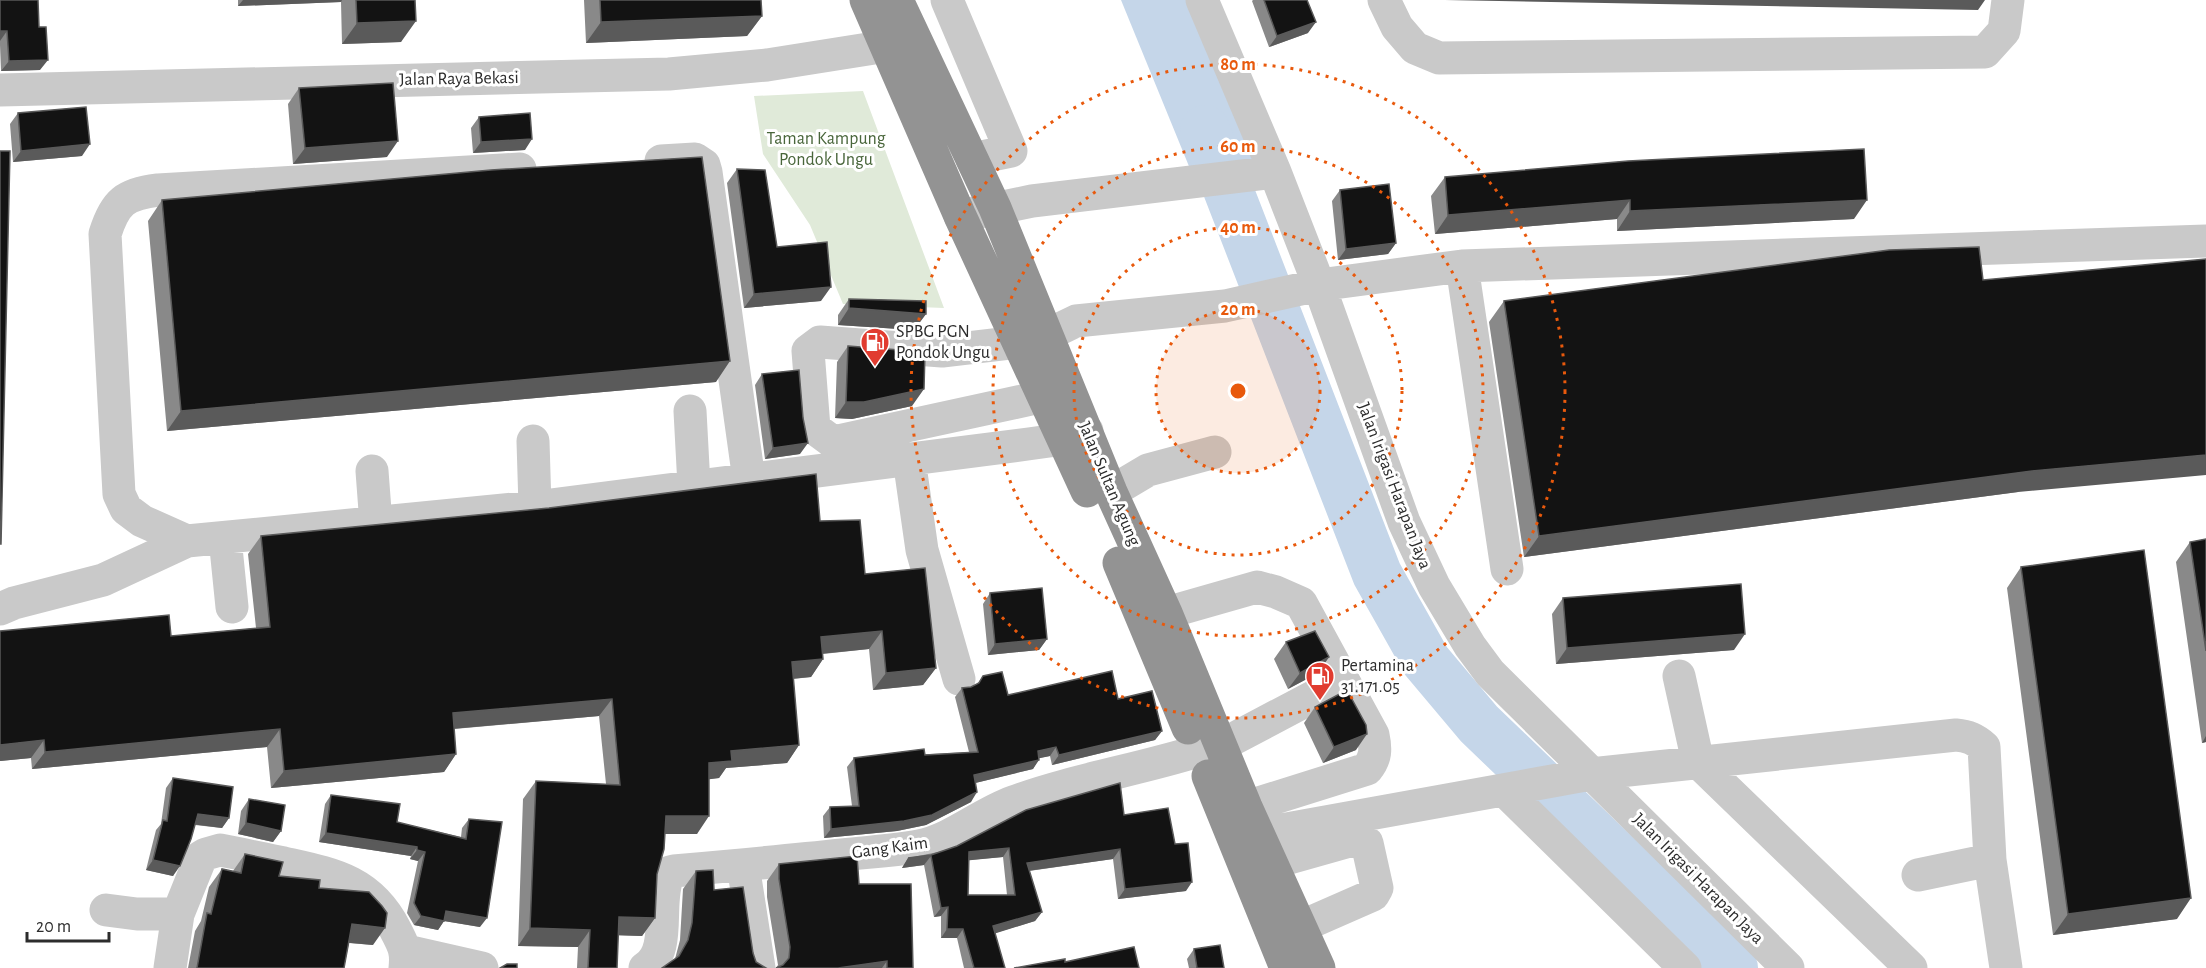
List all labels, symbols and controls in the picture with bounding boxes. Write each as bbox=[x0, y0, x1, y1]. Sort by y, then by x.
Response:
text: 80 m bbox=[1220, 56, 1256, 74]
street label: Jalan Raya Bekasi bbox=[399, 69, 519, 89]
park label: Taman Kampung Pondok Ungu bbox=[767, 130, 886, 169]
text: 60 m bbox=[1220, 138, 1256, 156]
text: 40 m bbox=[1220, 219, 1256, 237]
text: 20 m bbox=[1220, 301, 1256, 319]
place label: SPBG PGN Pondok Ungu bbox=[896, 323, 990, 362]
fuel station icon: SPBG PGN Pondok Ungu bbox=[859, 326, 891, 368]
centre of rings bbox=[1228, 381, 1248, 401]
street label: Jalan Irigasi Harapan Jaya bbox=[1354, 400, 1434, 572]
street label: Jalan Sultan Agung bbox=[1075, 419, 1143, 549]
place label: Pertamina 31.171.05 bbox=[1341, 657, 1414, 696]
fuel station icon: Pertamina 31.171.05 bbox=[1304, 660, 1336, 702]
street label: Jalan Irigasi Harapan Jaya bbox=[1629, 810, 1767, 948]
street label: Gang Kaim bbox=[851, 834, 929, 862]
scale bar bbox=[27, 905, 110, 943]
text: 20 m bbox=[36, 918, 71, 936]

